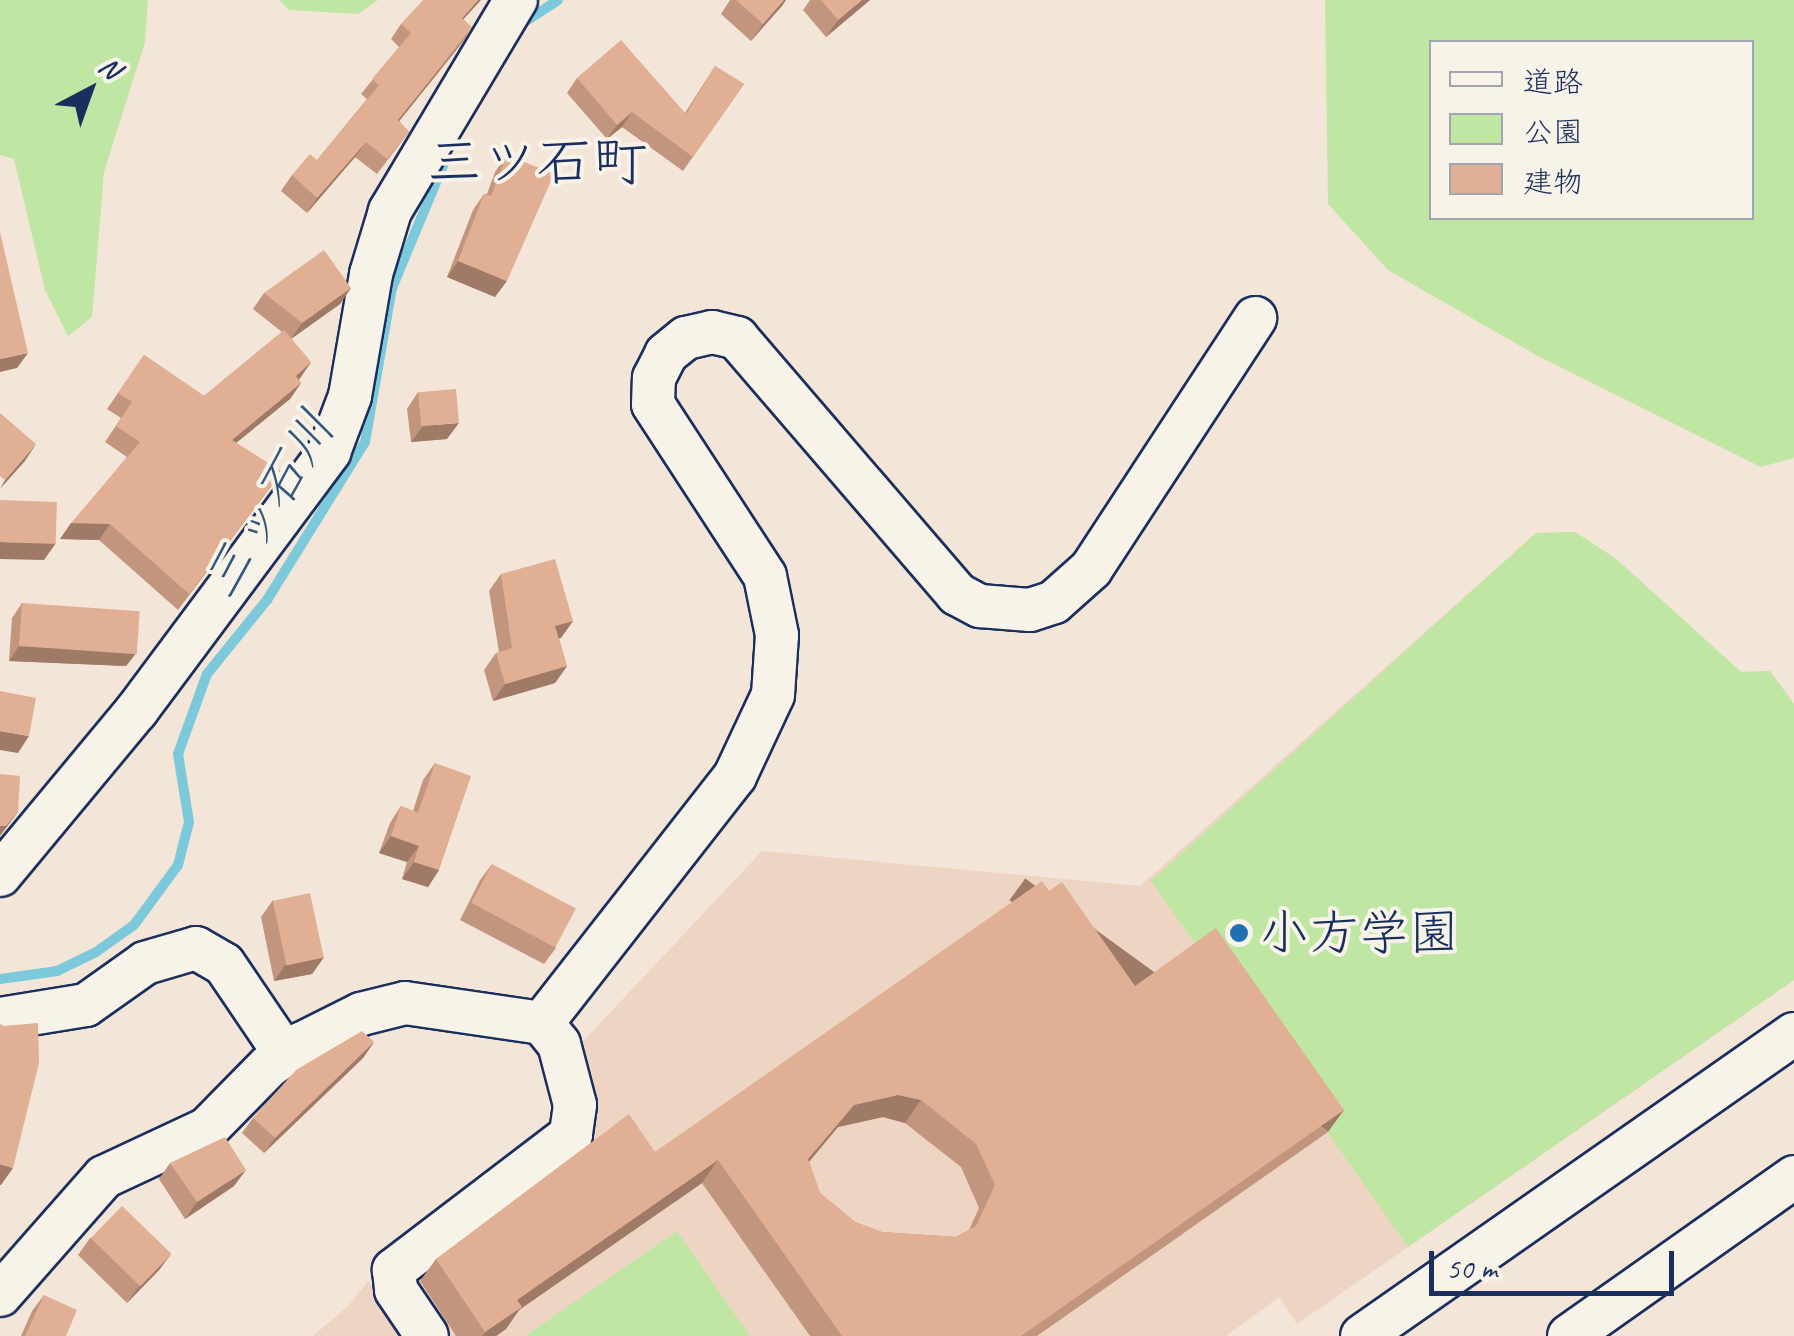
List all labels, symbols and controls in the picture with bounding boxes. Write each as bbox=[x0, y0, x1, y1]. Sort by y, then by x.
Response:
north arrow bbox=[40, 40, 140, 140]
legend bbox=[1429, 40, 1754, 220]
text: N bbox=[92, 48, 128, 86]
text: 道路 bbox=[1523, 63, 1583, 101]
text: 公園 bbox=[1523, 113, 1583, 151]
district label: 三ツ石町 bbox=[427, 130, 647, 196]
text: 建物 bbox=[1523, 163, 1583, 201]
water label: 三ッ石川 bbox=[189, 400, 349, 610]
place label: 小方学園 bbox=[1259, 903, 1459, 963]
marker: 小方学園 bbox=[1228, 922, 1250, 944]
scale bar bbox=[1434, 1231, 1679, 1293]
text: 50 m bbox=[1446, 1249, 1497, 1287]

